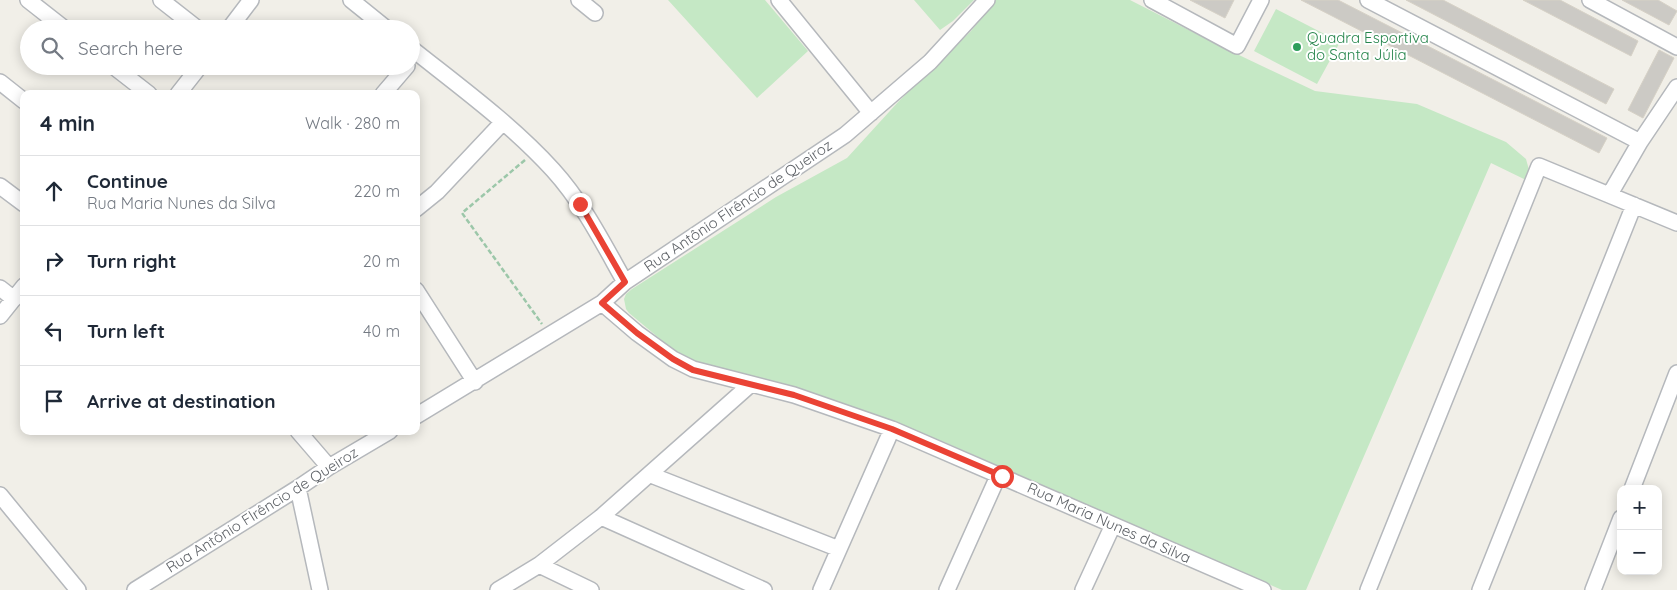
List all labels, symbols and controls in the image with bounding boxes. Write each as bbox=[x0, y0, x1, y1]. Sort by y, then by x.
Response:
search box bbox=[20, 20, 420, 75]
place label: Quadra Esportiva do Santa Júlia bbox=[1307, 28, 1429, 64]
icon: search bbox=[38, 34, 66, 62]
text: Search here bbox=[78, 36, 183, 60]
marker: Quadra Esportiva do Santa Júlia bbox=[1291, 41, 1303, 53]
text: 4 min bbox=[40, 110, 95, 136]
text: Walk · 280 m bbox=[305, 113, 400, 133]
street label: Rua Antônio Flrêncio de Queiroz bbox=[640, 135, 835, 276]
text: Continue bbox=[87, 169, 168, 193]
icon: ahead bbox=[40, 177, 68, 205]
text: 220 m bbox=[354, 181, 400, 201]
text: Rua Maria Nunes da Silva bbox=[87, 193, 276, 213]
route end bbox=[569, 193, 592, 216]
icon: right bbox=[40, 247, 68, 275]
text: Turn right bbox=[87, 249, 176, 273]
text: 20 m bbox=[363, 251, 400, 271]
icon: left bbox=[40, 317, 68, 345]
text: Turn left bbox=[87, 319, 165, 343]
text: 40 m bbox=[363, 321, 400, 341]
icon: arrive bbox=[40, 387, 68, 415]
text: Arrive at destination bbox=[87, 389, 276, 413]
street label: Rua Antônio Flrêncio de Queiroz bbox=[162, 442, 361, 577]
route start bbox=[991, 465, 1014, 488]
street label: Rua Maria Nunes da Silva bbox=[1024, 478, 1194, 567]
map controls bbox=[1617, 485, 1662, 575]
button: + bbox=[1617, 485, 1662, 530]
button: − bbox=[1617, 530, 1662, 575]

